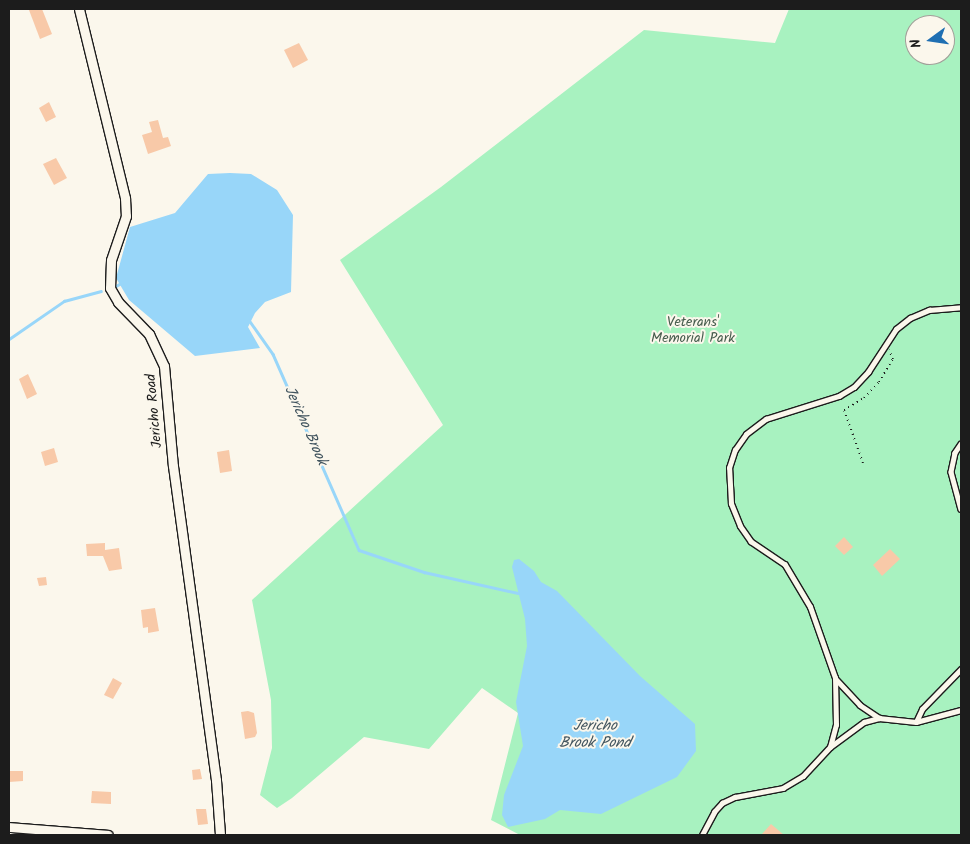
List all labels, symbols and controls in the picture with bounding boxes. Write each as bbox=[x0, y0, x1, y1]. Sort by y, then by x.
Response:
north arrow bbox=[905, 15, 955, 65]
text: N bbox=[905, 36, 928, 50]
park label: Veterans' Memorial Park bbox=[651, 314, 735, 347]
street label: Jericho Road bbox=[142, 373, 166, 449]
water label: Jericho Brook bbox=[279, 384, 331, 468]
water label: Jericho Brook Pond bbox=[559, 717, 631, 752]

